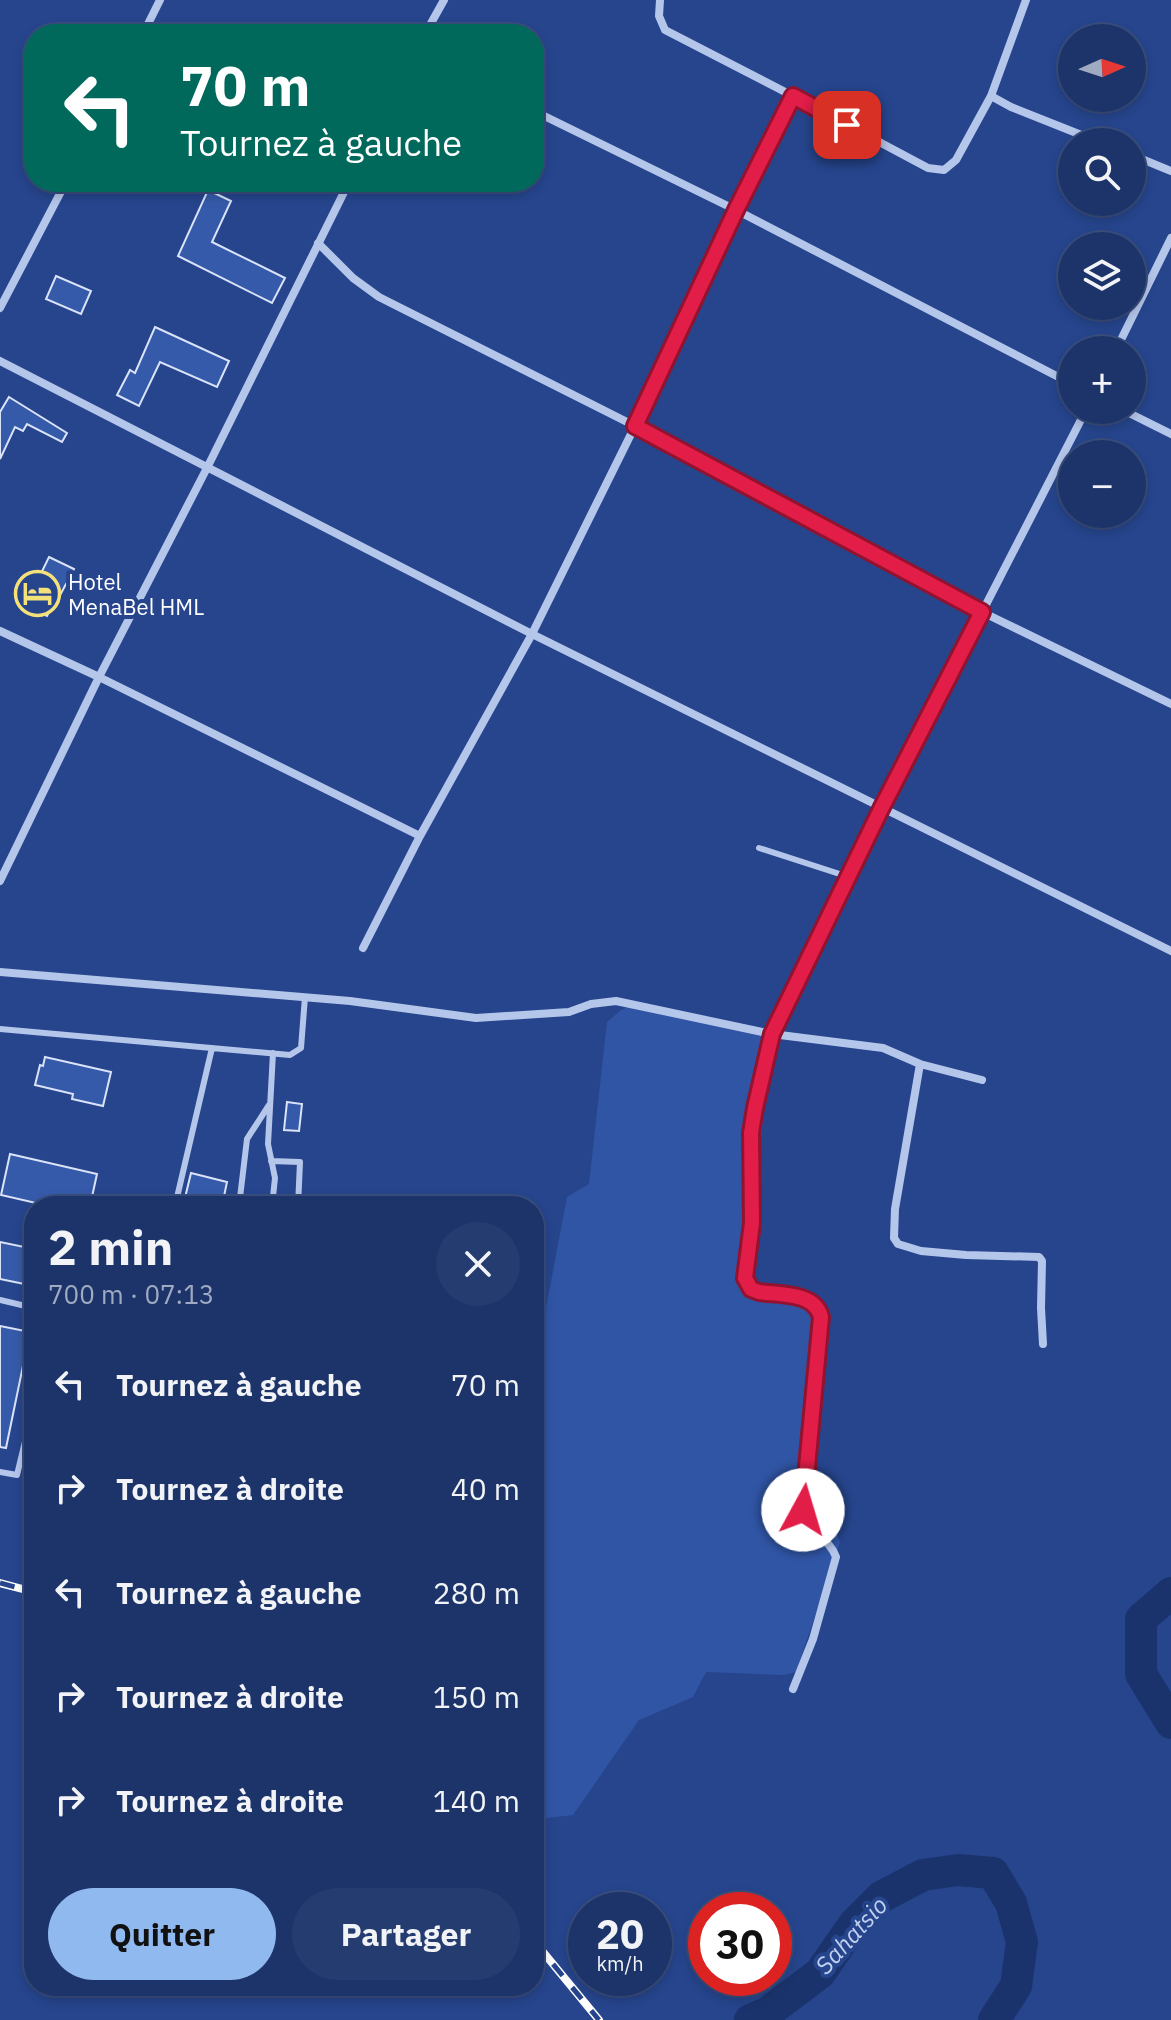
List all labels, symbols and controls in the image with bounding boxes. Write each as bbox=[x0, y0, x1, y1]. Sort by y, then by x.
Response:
north arrow bbox=[1058, 24, 1146, 112]
map controls bbox=[1058, 24, 1146, 528]
text: 70 m bbox=[180, 49, 310, 121]
icon: left bbox=[48, 56, 152, 160]
pin bbox=[813, 91, 881, 159]
icon: arrive bbox=[825, 103, 869, 147]
text: Tournez à gauche bbox=[180, 119, 462, 166]
button: search bbox=[1058, 128, 1146, 216]
button: layers bbox=[1058, 232, 1146, 320]
button: + bbox=[1058, 336, 1146, 424]
button: − bbox=[1058, 440, 1146, 528]
place label: Hotel MenaBel HML bbox=[68, 567, 204, 621]
hotel icon: Hotel MenaBel HML bbox=[13, 570, 61, 618]
text: 2 min bbox=[48, 1216, 173, 1278]
button: close bbox=[436, 1222, 520, 1306]
text: 700 m · 07:13 bbox=[48, 1277, 214, 1311]
icon: left bbox=[48, 1362, 92, 1406]
text: Tournez à gauche bbox=[116, 1365, 362, 1404]
text: 70 m bbox=[451, 1365, 520, 1404]
icon: right bbox=[48, 1466, 92, 1510]
position arrow bbox=[761, 1468, 845, 1552]
text: Tournez à droite bbox=[116, 1469, 344, 1508]
text: 40 m bbox=[451, 1469, 520, 1508]
icon: left bbox=[48, 1570, 92, 1614]
text: Tournez à gauche bbox=[116, 1573, 362, 1612]
text: 280 m bbox=[433, 1573, 520, 1612]
icon: right bbox=[48, 1674, 92, 1718]
text: Tournez à droite bbox=[116, 1677, 344, 1716]
text: 150 m bbox=[433, 1677, 520, 1716]
icon: right bbox=[48, 1778, 92, 1822]
text: Tournez à droite bbox=[116, 1781, 344, 1820]
text: 140 m bbox=[433, 1781, 520, 1820]
button: Quitter bbox=[48, 1888, 276, 1980]
button: Partager bbox=[292, 1888, 520, 1980]
water label: Sahatsio bbox=[808, 1889, 894, 1981]
speed limit sign: 30 bbox=[688, 1892, 792, 1996]
text: 20 bbox=[596, 1908, 644, 1960]
text: km/h bbox=[596, 1950, 644, 1977]

